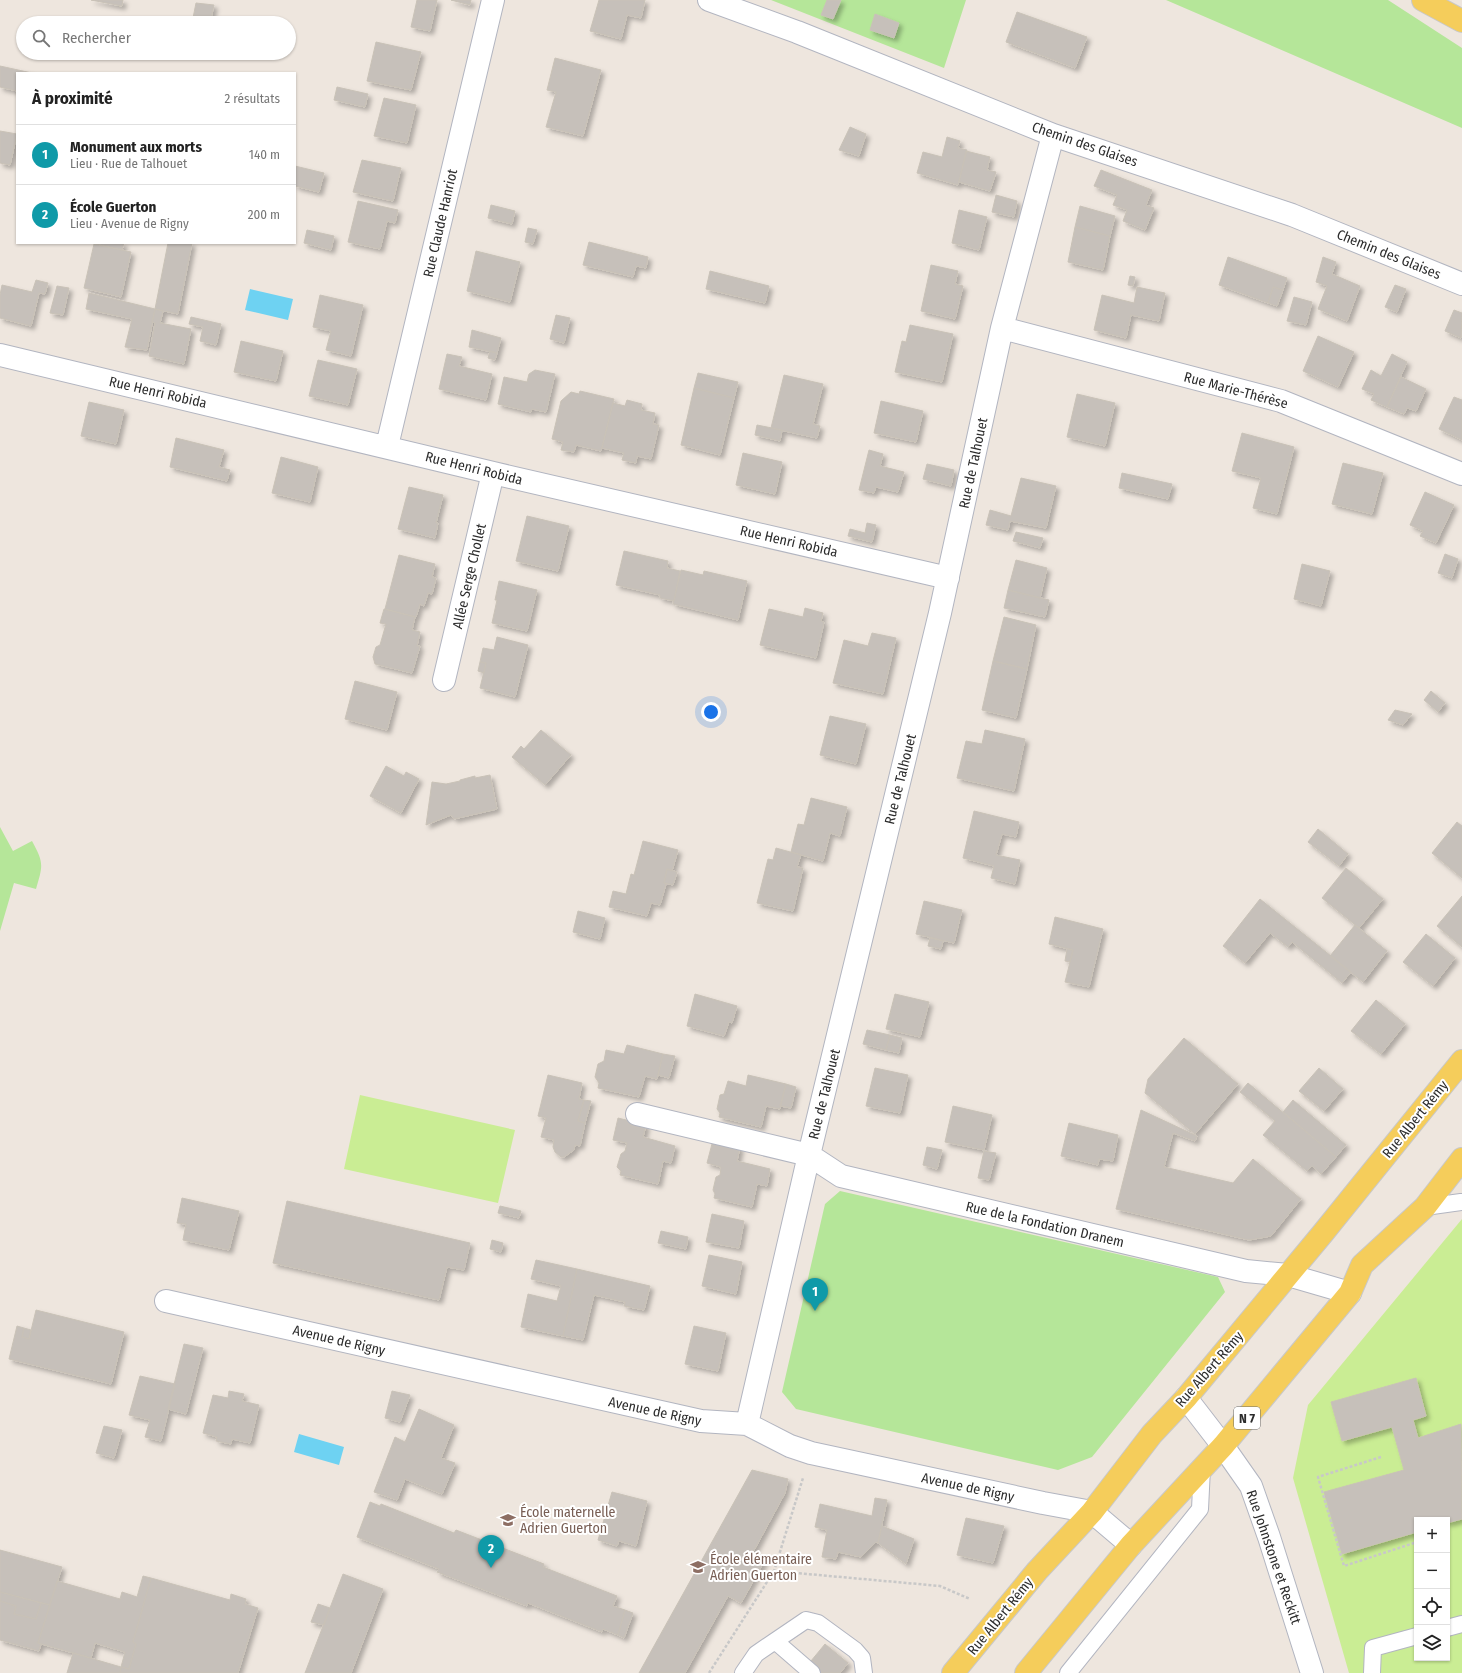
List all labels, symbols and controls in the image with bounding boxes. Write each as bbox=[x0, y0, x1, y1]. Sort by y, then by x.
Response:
search box bbox=[16, 16, 296, 60]
icon: search bbox=[30, 27, 52, 49]
text: Rechercher bbox=[62, 29, 131, 47]
text: À proximité bbox=[32, 88, 113, 109]
text: 2 résultats bbox=[225, 91, 280, 106]
street label: Chemin des Glaises bbox=[1030, 118, 1140, 171]
text: Monument aux morts bbox=[70, 138, 202, 156]
text: 1 bbox=[42, 147, 48, 162]
text: 140 m bbox=[249, 147, 280, 162]
text: Lieu · Rue de Talhouet bbox=[70, 156, 187, 171]
street label: Rue Claude Hanriot bbox=[420, 167, 461, 279]
text: École Guerton bbox=[70, 198, 156, 216]
text: 2 bbox=[42, 207, 48, 222]
text: 200 m bbox=[248, 207, 280, 222]
text: Lieu · Avenue de Rigny bbox=[70, 216, 189, 231]
street label: Chemin des Glaises bbox=[1334, 226, 1443, 283]
street label: Rue Marie-Thérèse bbox=[1182, 368, 1290, 413]
street label: Rue Henri Robida bbox=[107, 373, 209, 412]
street label: Rue de Talhouet bbox=[956, 416, 992, 510]
street label: Rue Henri Robida bbox=[423, 448, 524, 489]
street label: Allée Serge Chollet bbox=[449, 521, 490, 630]
street label: Rue Henri Robida bbox=[738, 522, 840, 561]
your location bbox=[701, 702, 721, 722]
street label: Rue de Talhouet bbox=[881, 732, 920, 826]
street label: Rue de Talhouet bbox=[805, 1047, 844, 1141]
street label: Rue Albert Rémy bbox=[1379, 1077, 1452, 1161]
street label: Rue de la Fondation Dranem bbox=[964, 1198, 1126, 1251]
pin: 1 bbox=[802, 1278, 828, 1311]
street label: Avenue de Rigny bbox=[291, 1322, 387, 1360]
street label: Rue Albert Rémy bbox=[1172, 1327, 1247, 1411]
street label: Avenue de Rigny bbox=[607, 1393, 704, 1430]
road number: N 7 bbox=[1234, 1407, 1260, 1429]
street label: Avenue de Rigny bbox=[920, 1469, 1017, 1506]
street label: Rue Johnstone et Reckitt bbox=[1243, 1488, 1305, 1627]
place label: École maternelle Adrien Guerton bbox=[520, 1503, 616, 1537]
school or university icon: École maternelle Adrien Guerton bbox=[499, 1511, 517, 1529]
map controls bbox=[1414, 1517, 1450, 1661]
button: + bbox=[1414, 1517, 1450, 1553]
pin: 2 bbox=[478, 1535, 504, 1568]
place label: École élémentaire Adrien Guerton bbox=[710, 1550, 812, 1584]
button: − bbox=[1414, 1553, 1450, 1589]
school or university icon: École élémentaire Adrien Guerton bbox=[689, 1558, 707, 1576]
street label: Rue Albert Rémy bbox=[964, 1574, 1037, 1658]
button: locate bbox=[1414, 1589, 1450, 1625]
button: layers bbox=[1414, 1625, 1450, 1661]

